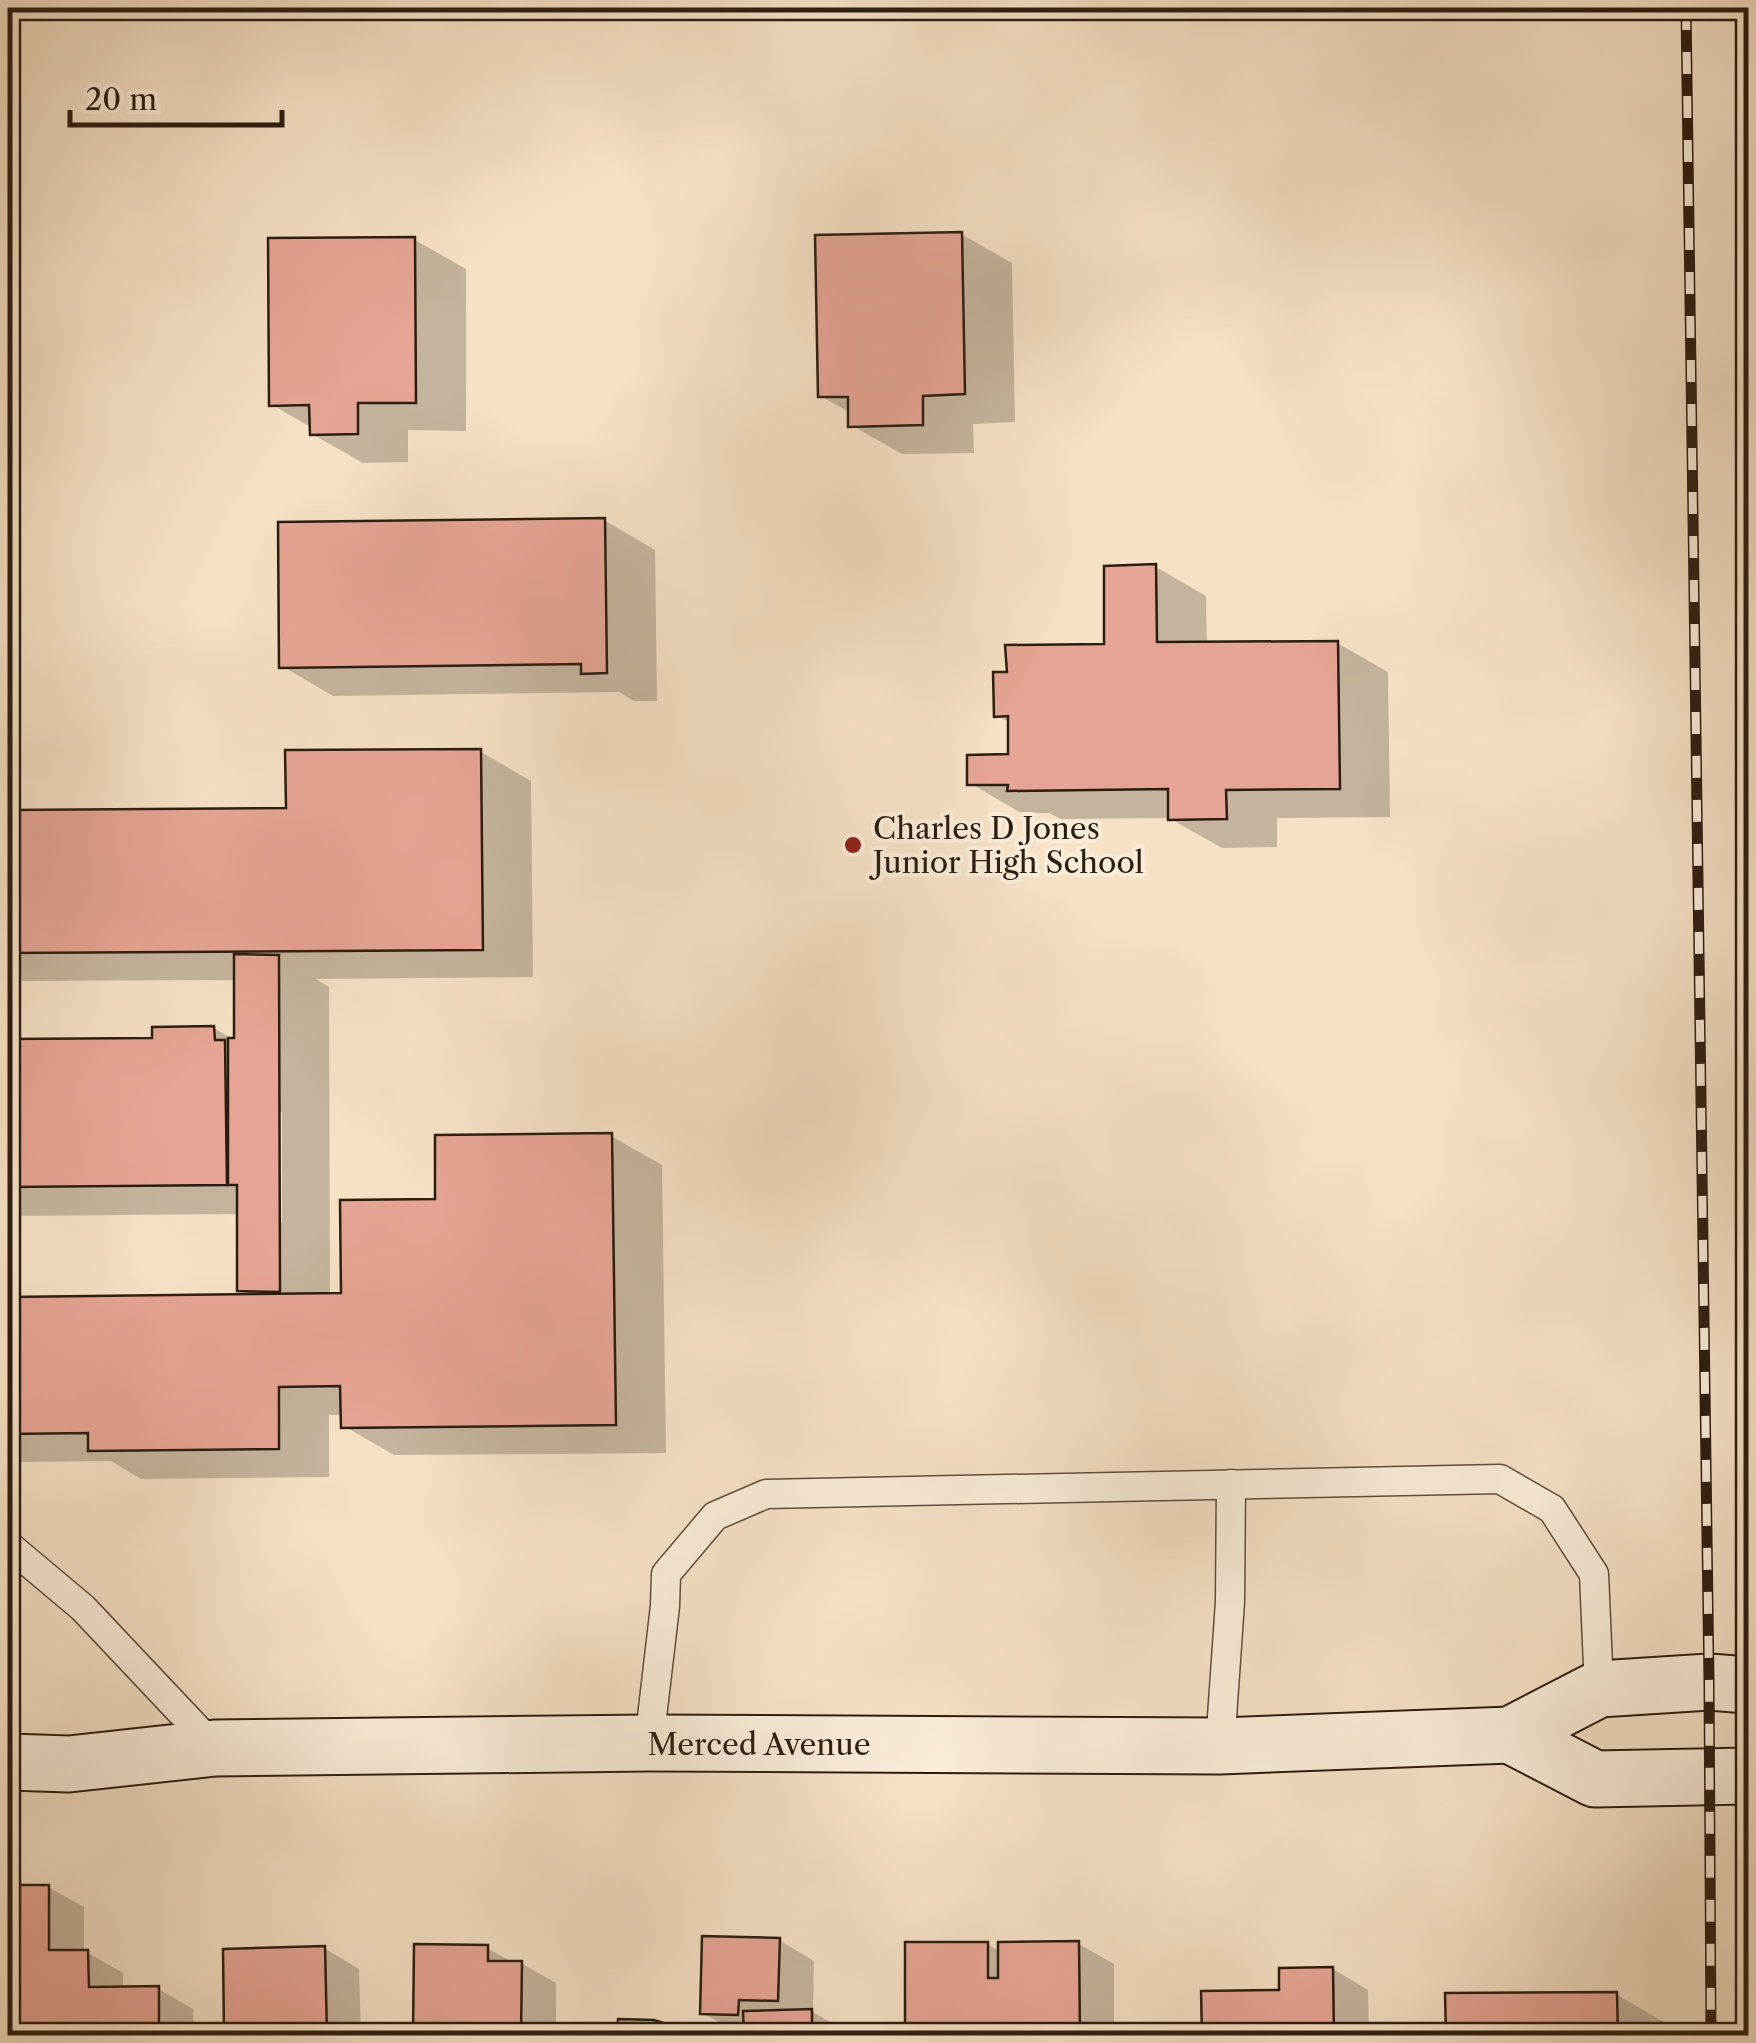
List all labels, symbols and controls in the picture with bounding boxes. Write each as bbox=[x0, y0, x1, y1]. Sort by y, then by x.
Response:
scale bar bbox=[70, 65, 282, 127]
text: 20 m bbox=[85, 81, 157, 118]
place label: Charles D Jones Junior High School bbox=[869, 810, 1144, 881]
marker: Charles D Jones Junior High School bbox=[842, 834, 864, 856]
street label: Merced Avenue bbox=[648, 1726, 870, 1763]

